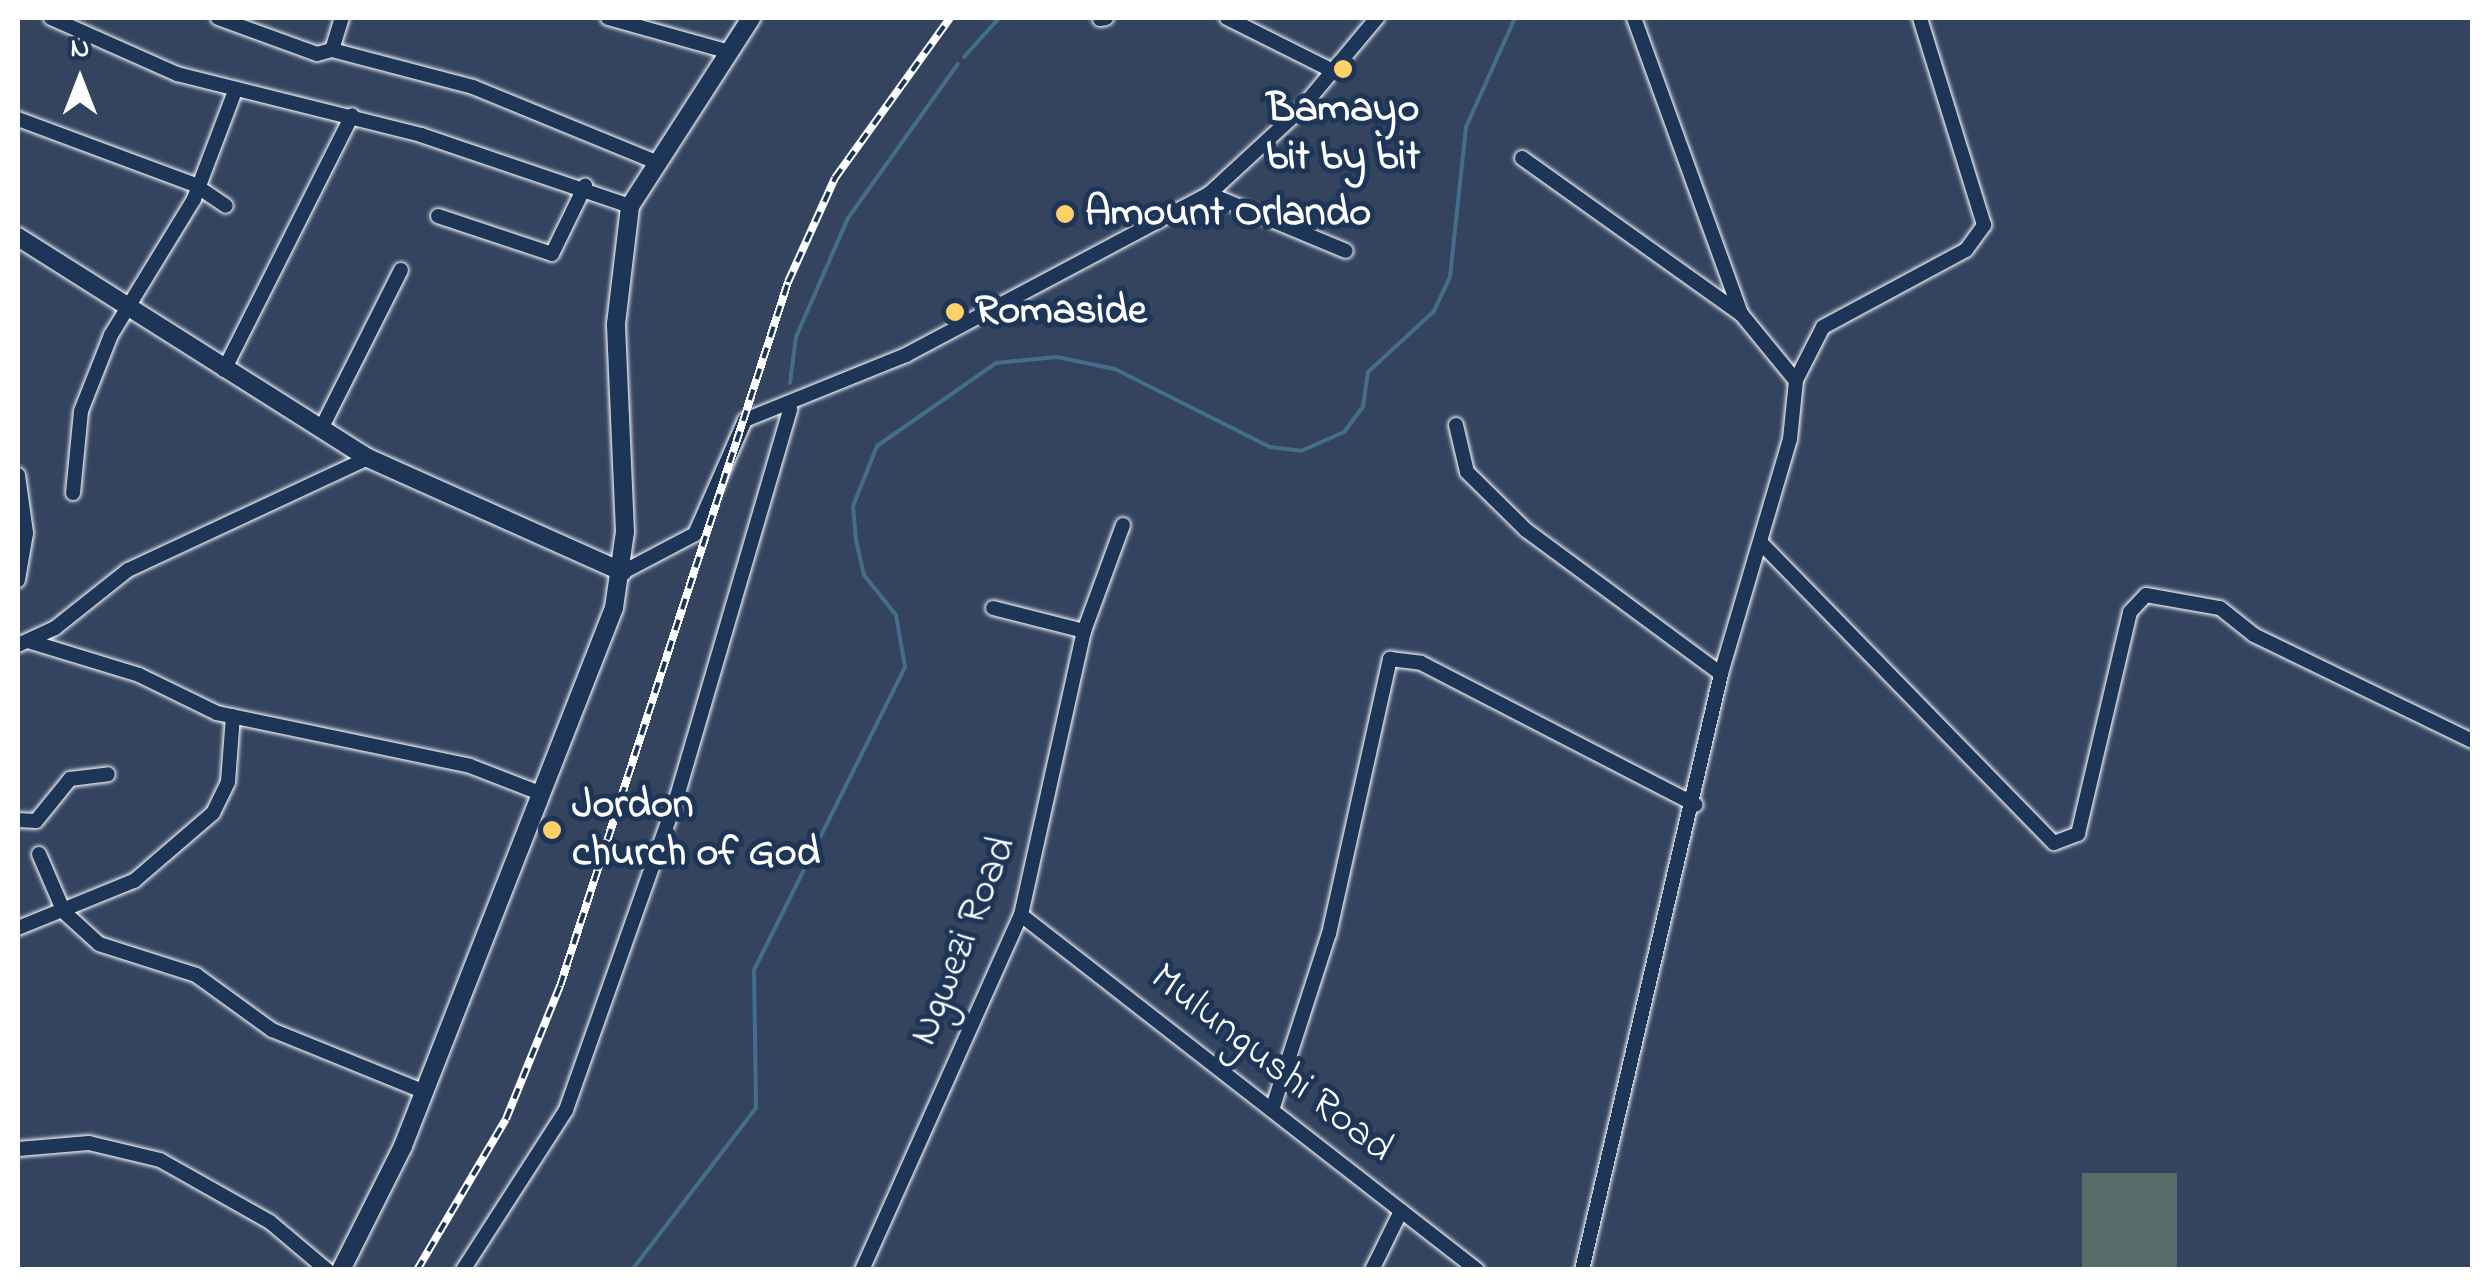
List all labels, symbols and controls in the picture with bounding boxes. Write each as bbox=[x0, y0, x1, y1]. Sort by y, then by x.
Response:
text: N bbox=[71, 29, 89, 70]
north arrow bbox=[30, 30, 130, 130]
marker: Bamayo bit by bit bbox=[1332, 58, 1354, 80]
place label: Bamayo bit by bit bbox=[1266, 85, 1420, 184]
place label: Amount Orlando bbox=[1085, 189, 1371, 239]
marker: Amount Orlando bbox=[1054, 203, 1076, 225]
place label: Romaside bbox=[975, 287, 1147, 337]
marker: Romaside bbox=[944, 301, 966, 323]
place label: Jordon church of God bbox=[572, 781, 820, 879]
marker: Jordon church of God bbox=[541, 819, 563, 841]
street label: Ngwezi Road bbox=[899, 829, 1029, 1053]
street label: Mulungushi Road bbox=[1139, 953, 1403, 1175]

